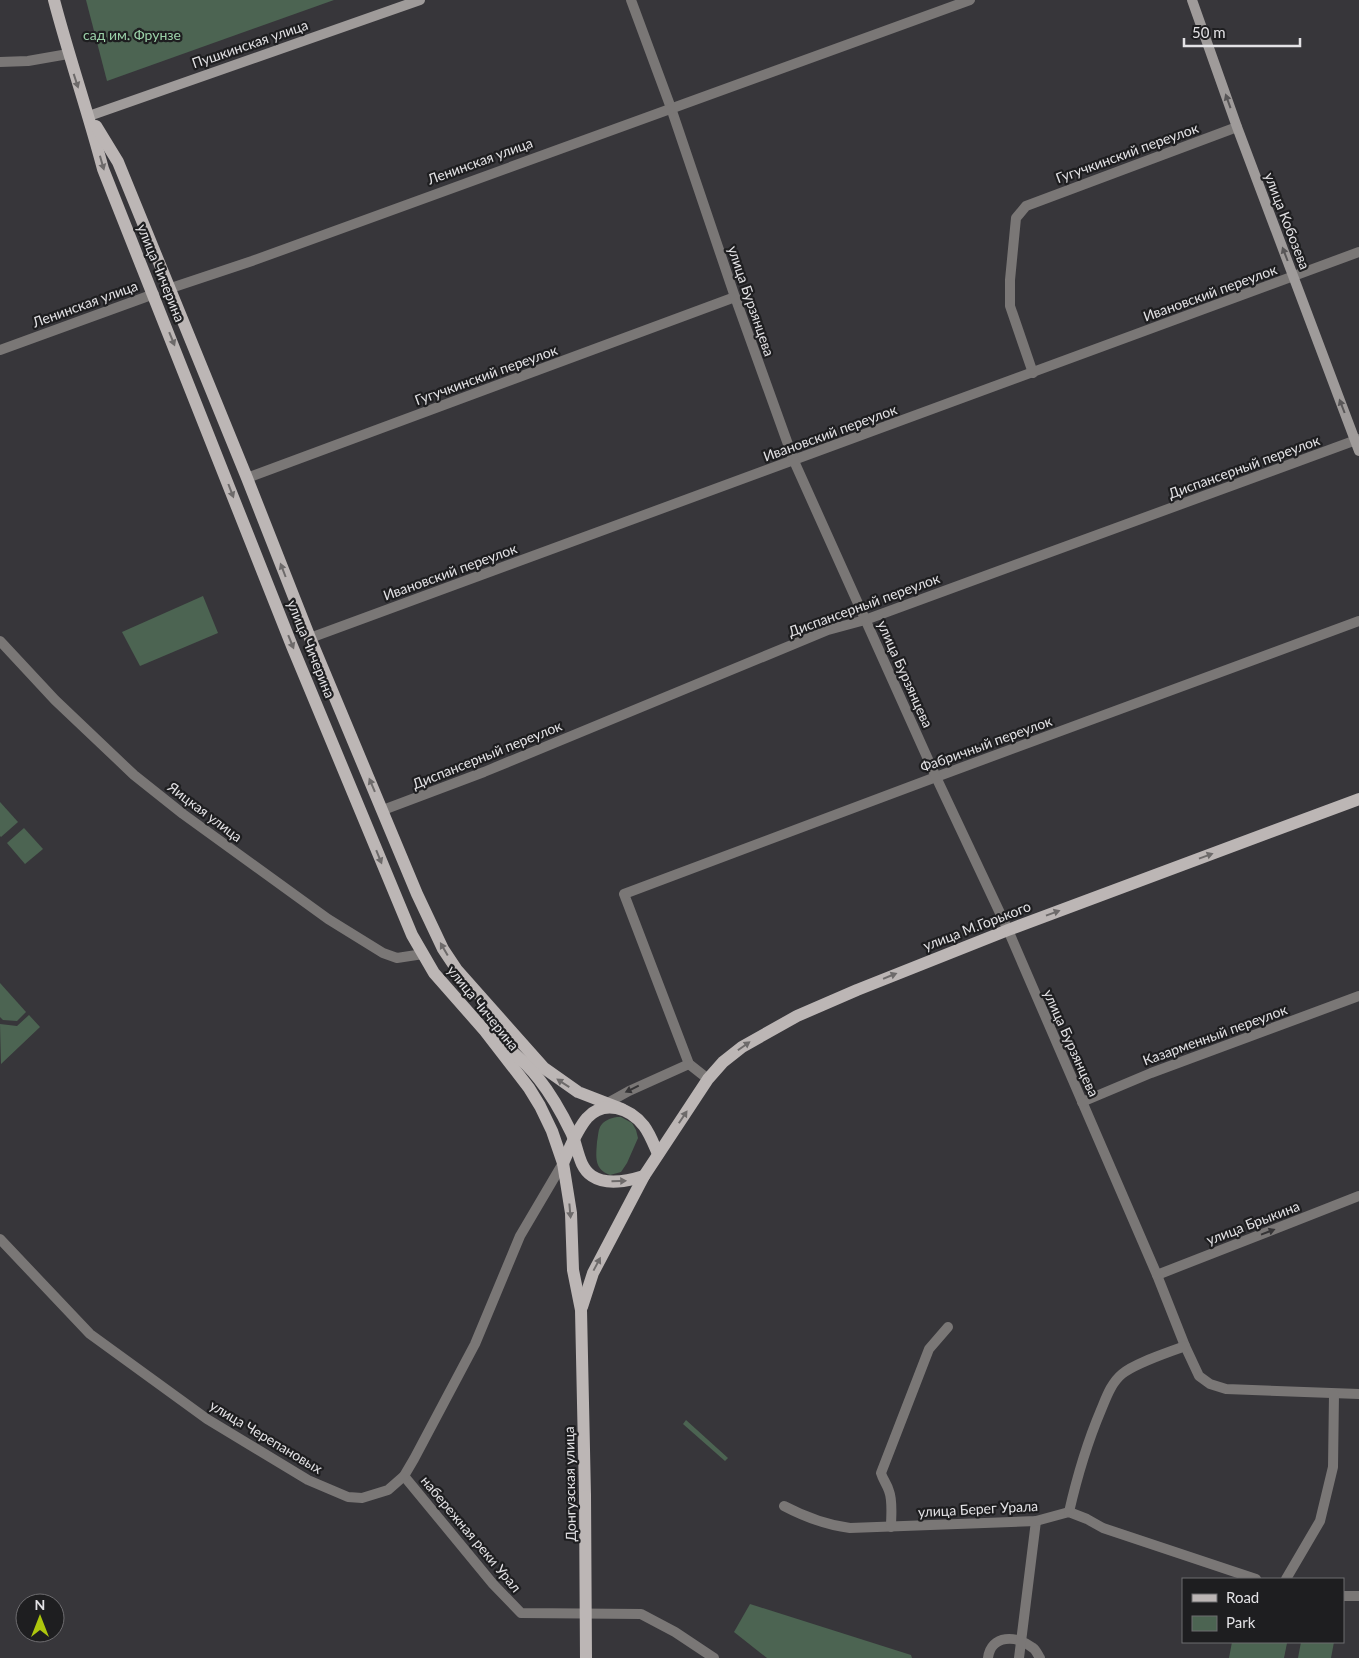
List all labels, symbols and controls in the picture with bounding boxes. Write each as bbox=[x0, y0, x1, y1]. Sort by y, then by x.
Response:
scale bar bbox=[1184, 15, 1300, 47]
street label: Пушкинская улица bbox=[190, 16, 310, 71]
text: 50 m bbox=[1192, 23, 1226, 41]
park label: сад им. Фрунзе bbox=[83, 26, 181, 43]
one-way arrow bbox=[73, 73, 81, 88]
one-way arrow bbox=[1224, 94, 1231, 109]
street label: Гугучкинский переулок bbox=[1053, 119, 1201, 186]
street label: Ленинская улица bbox=[424, 134, 535, 188]
one-way arrow bbox=[98, 155, 106, 170]
street label: улица Кобозева bbox=[1261, 170, 1314, 272]
street label: улица Чичерина bbox=[134, 221, 189, 324]
street label: улица Бурзянцева bbox=[725, 243, 778, 358]
one-way arrow bbox=[1281, 246, 1288, 261]
street label: Ивановский переулок bbox=[1141, 260, 1280, 325]
street label: Ленинская улица bbox=[29, 277, 140, 331]
one-way arrow bbox=[169, 332, 176, 347]
street label: Гугучкинский переулок bbox=[412, 341, 560, 408]
one-way arrow bbox=[1338, 398, 1346, 413]
street label: Ивановский переулок bbox=[761, 400, 900, 465]
street label: Диспансерный переулок bbox=[1166, 431, 1323, 502]
one-way arrow bbox=[228, 483, 236, 498]
street label: Ивановский переулок bbox=[381, 539, 520, 604]
one-way arrow bbox=[279, 562, 286, 577]
street label: Диспансерный переулок bbox=[786, 569, 943, 640]
street label: улица Чичерина bbox=[284, 597, 339, 700]
street label: улица Бурзянцева bbox=[874, 617, 937, 730]
one-way arrow bbox=[287, 635, 295, 650]
street label: Фабричный переулок bbox=[918, 712, 1055, 775]
street label: Диспансерный переулок bbox=[409, 716, 565, 792]
one-way arrow bbox=[367, 777, 375, 792]
street label: Яицкая улица bbox=[164, 778, 246, 845]
one-way arrow bbox=[376, 850, 384, 864]
one-way arrow bbox=[1198, 852, 1213, 859]
street label: улица М.Горького bbox=[921, 897, 1033, 954]
one-way arrow bbox=[1046, 909, 1061, 917]
one-way arrow bbox=[439, 943, 448, 956]
street label: улица Чичерина bbox=[444, 962, 523, 1054]
one-way arrow bbox=[883, 972, 897, 980]
street label: улица Бурзянцева bbox=[1040, 986, 1103, 1099]
street label: Казарменный переулок bbox=[1140, 1000, 1290, 1069]
one-way arrow bbox=[737, 1041, 751, 1051]
one-way arrow bbox=[557, 1078, 570, 1087]
one-way arrow bbox=[625, 1086, 639, 1094]
one-way arrow bbox=[678, 1110, 688, 1123]
one-way arrow bbox=[611, 1177, 627, 1185]
street label: улица Брыкина bbox=[1204, 1197, 1302, 1248]
one-way arrow bbox=[566, 1203, 574, 1219]
one-way arrow bbox=[1261, 1228, 1276, 1236]
one-way arrow bbox=[593, 1257, 601, 1271]
street label: улица Черепановых bbox=[207, 1396, 326, 1477]
street label: Донгузская улица bbox=[560, 1426, 579, 1542]
street label: набережная реки Урал bbox=[418, 1472, 525, 1595]
street label: улица Берег Урала bbox=[918, 1497, 1038, 1520]
legend bbox=[1182, 1578, 1344, 1643]
text: Road bbox=[1226, 1588, 1259, 1606]
north arrow bbox=[15, 1593, 65, 1643]
text: N bbox=[35, 1596, 45, 1613]
text: Park bbox=[1226, 1613, 1256, 1631]

